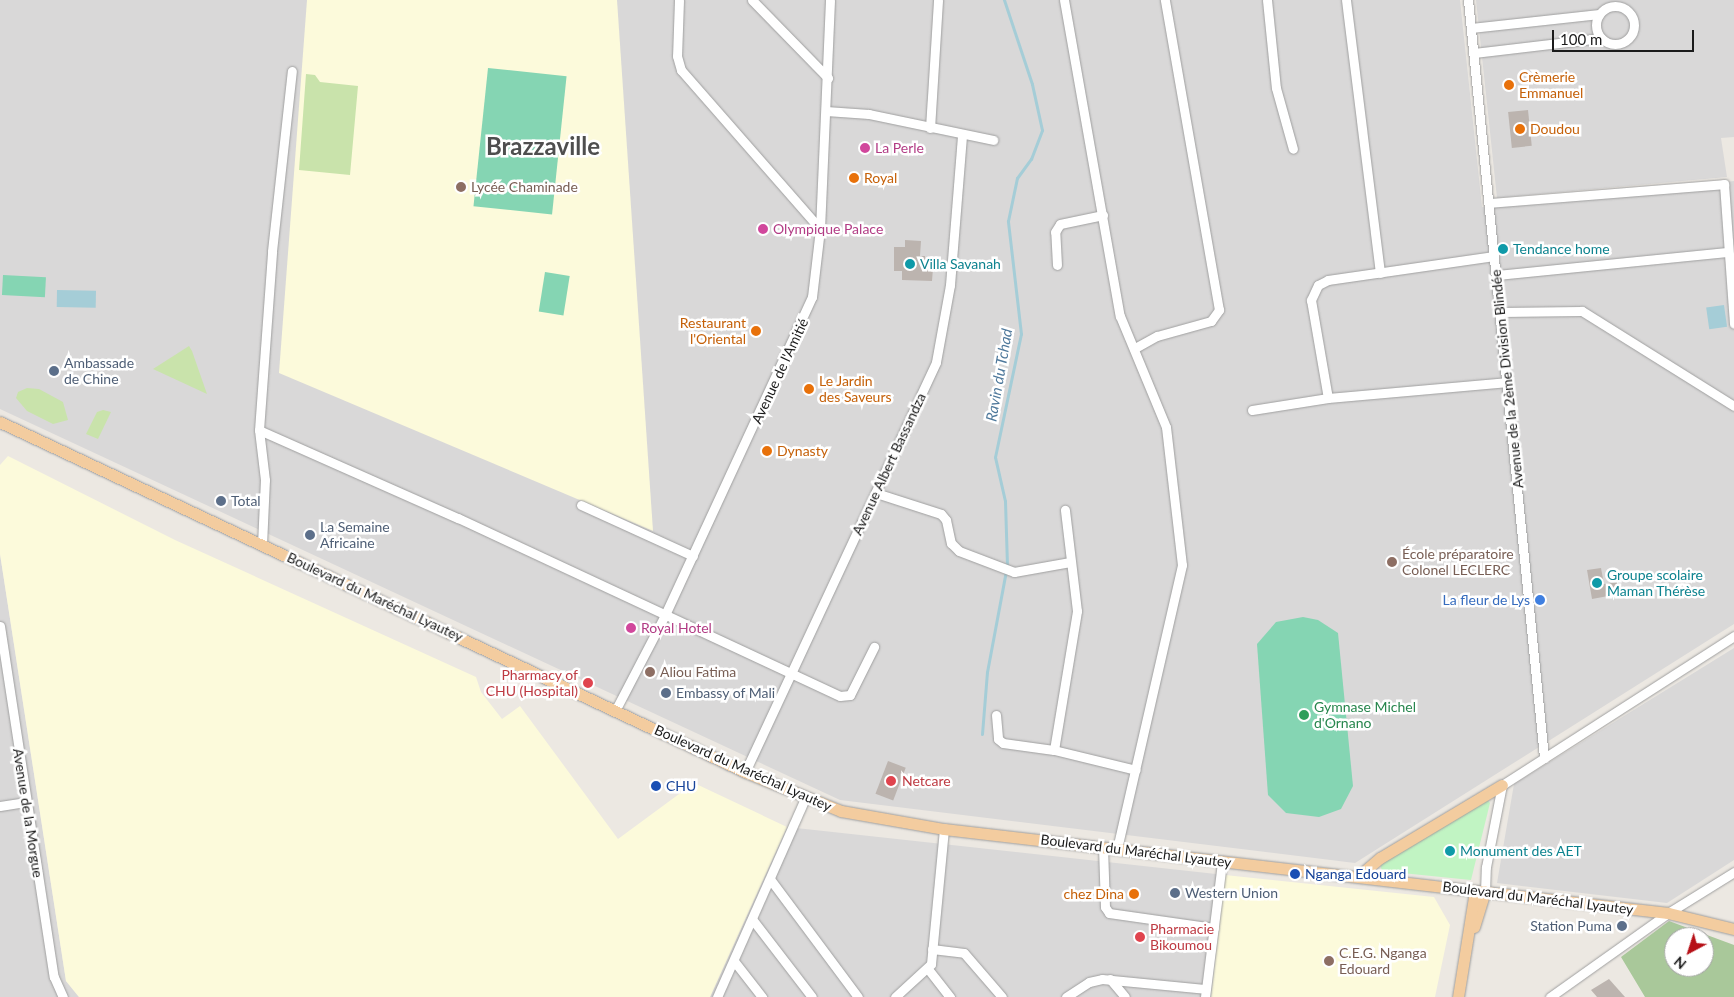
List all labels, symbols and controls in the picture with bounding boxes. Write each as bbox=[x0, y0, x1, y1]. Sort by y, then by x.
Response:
scale bar bbox=[1554, 20, 1696, 52]
text: 100 m bbox=[1560, 30, 1602, 48]
place label: Crèmerie Emmanuel bbox=[1519, 69, 1583, 102]
marker: Crèmerie Emmanuel bbox=[1503, 79, 1515, 91]
place label: Doudou bbox=[1530, 121, 1580, 137]
marker: Doudou bbox=[1514, 123, 1526, 135]
district label: Brazzaville bbox=[486, 132, 600, 160]
place label: La Perle bbox=[875, 140, 924, 156]
marker: La Perle bbox=[859, 142, 871, 154]
place label: Royal bbox=[864, 170, 897, 186]
marker: Royal bbox=[848, 172, 860, 184]
place label: Lycée Chaminade bbox=[471, 179, 578, 195]
marker: Lycée Chaminade bbox=[455, 181, 467, 193]
place label: Olympique Palace bbox=[773, 221, 883, 237]
marker: Olympique Palace bbox=[757, 223, 769, 235]
place label: Tendance home bbox=[1513, 241, 1610, 257]
marker: Tendance home bbox=[1497, 243, 1509, 255]
place label: Villa Savanah bbox=[920, 256, 1001, 272]
marker: Villa Savanah bbox=[904, 258, 916, 270]
street label: Avenue de la 2ème Division Blindée bbox=[1487, 269, 1527, 489]
place label: Restaurant l'Oriental bbox=[680, 315, 746, 348]
street label: Avenue de l'Amitié bbox=[748, 316, 812, 426]
marker: Restaurant l'Oriental bbox=[750, 325, 762, 337]
water label: Ravin du Tchad bbox=[982, 327, 1016, 423]
place label: Ambassade de Chine bbox=[64, 355, 134, 388]
marker: Ambassade de Chine bbox=[48, 365, 60, 377]
place label: Le Jardin des Saveurs bbox=[819, 373, 892, 406]
marker: Le Jardin des Saveurs bbox=[803, 383, 815, 395]
street label: Avenue Albert Bassandza bbox=[849, 390, 929, 538]
place label: Dynasty bbox=[777, 443, 828, 459]
marker: Dynasty bbox=[761, 445, 773, 457]
place label: Total bbox=[231, 493, 261, 509]
marker: Total bbox=[215, 495, 227, 507]
place label: La Semaine Africaine bbox=[320, 519, 390, 552]
marker: La Semaine Africaine bbox=[304, 529, 316, 541]
place label: École préparatoire Colonel LECLERC bbox=[1402, 546, 1514, 578]
street label: Boulevard du Maréchal Lyautey bbox=[284, 549, 466, 645]
marker: École préparatoire Colonel LECLERC bbox=[1386, 556, 1398, 568]
place label: Groupe scolaire Maman Thérèse bbox=[1607, 567, 1706, 600]
marker: Groupe scolaire Maman Thérèse bbox=[1591, 577, 1603, 589]
place label: La fleur de Lys bbox=[1442, 592, 1530, 608]
marker: La fleur de Lys bbox=[1534, 594, 1546, 606]
place label: Royal Hotel bbox=[641, 620, 712, 636]
marker: Royal Hotel bbox=[625, 622, 637, 634]
place label: Aliou Fatima bbox=[660, 664, 736, 680]
marker: Aliou Fatima bbox=[644, 666, 656, 678]
place label: Pharmacy of CHU (Hospital) bbox=[486, 667, 578, 700]
marker: Pharmacy of CHU (Hospital) bbox=[582, 677, 594, 689]
place label: Embassy of Mali bbox=[676, 685, 776, 701]
marker: Embassy of Mali bbox=[660, 687, 672, 699]
place label: Gymnase Michel d'Ornano bbox=[1314, 699, 1416, 732]
marker: Gymnase Michel d'Ornano bbox=[1298, 709, 1310, 721]
street label: Boulevard du Maréchal Lyautey bbox=[652, 721, 834, 815]
street label: Avenue de la Morgue bbox=[9, 747, 47, 879]
place label: Netcare bbox=[902, 773, 951, 789]
marker: Netcare bbox=[884, 774, 898, 788]
place label: CHU bbox=[666, 778, 696, 794]
marker: CHU bbox=[650, 780, 662, 792]
street label: Boulevard du Maréchal Lyautey bbox=[1040, 831, 1232, 871]
place label: Monument des AET bbox=[1460, 843, 1582, 859]
marker: Monument des AET bbox=[1444, 845, 1456, 857]
place label: Nganga Edouard bbox=[1305, 866, 1406, 882]
marker: Nganga Edouard bbox=[1289, 868, 1301, 880]
street label: Boulevard du Maréchal Lyautey bbox=[1442, 878, 1634, 918]
place label: Western Union bbox=[1185, 885, 1278, 901]
place label: chez Dina bbox=[1064, 886, 1124, 902]
marker: Western Union bbox=[1169, 887, 1181, 899]
marker: chez Dina bbox=[1128, 888, 1140, 900]
place label: Station Puma bbox=[1530, 918, 1612, 934]
marker: Station Puma bbox=[1616, 920, 1628, 932]
place label: Pharmacie Bikoumou bbox=[1150, 921, 1214, 954]
north arrow bbox=[1664, 927, 1714, 977]
marker: Pharmacie Bikoumou bbox=[1134, 931, 1146, 943]
place label: C.E.G. Nganga Edouard bbox=[1339, 945, 1427, 978]
text: N bbox=[1670, 953, 1689, 973]
marker: C.E.G. Nganga Edouard bbox=[1323, 955, 1335, 967]

